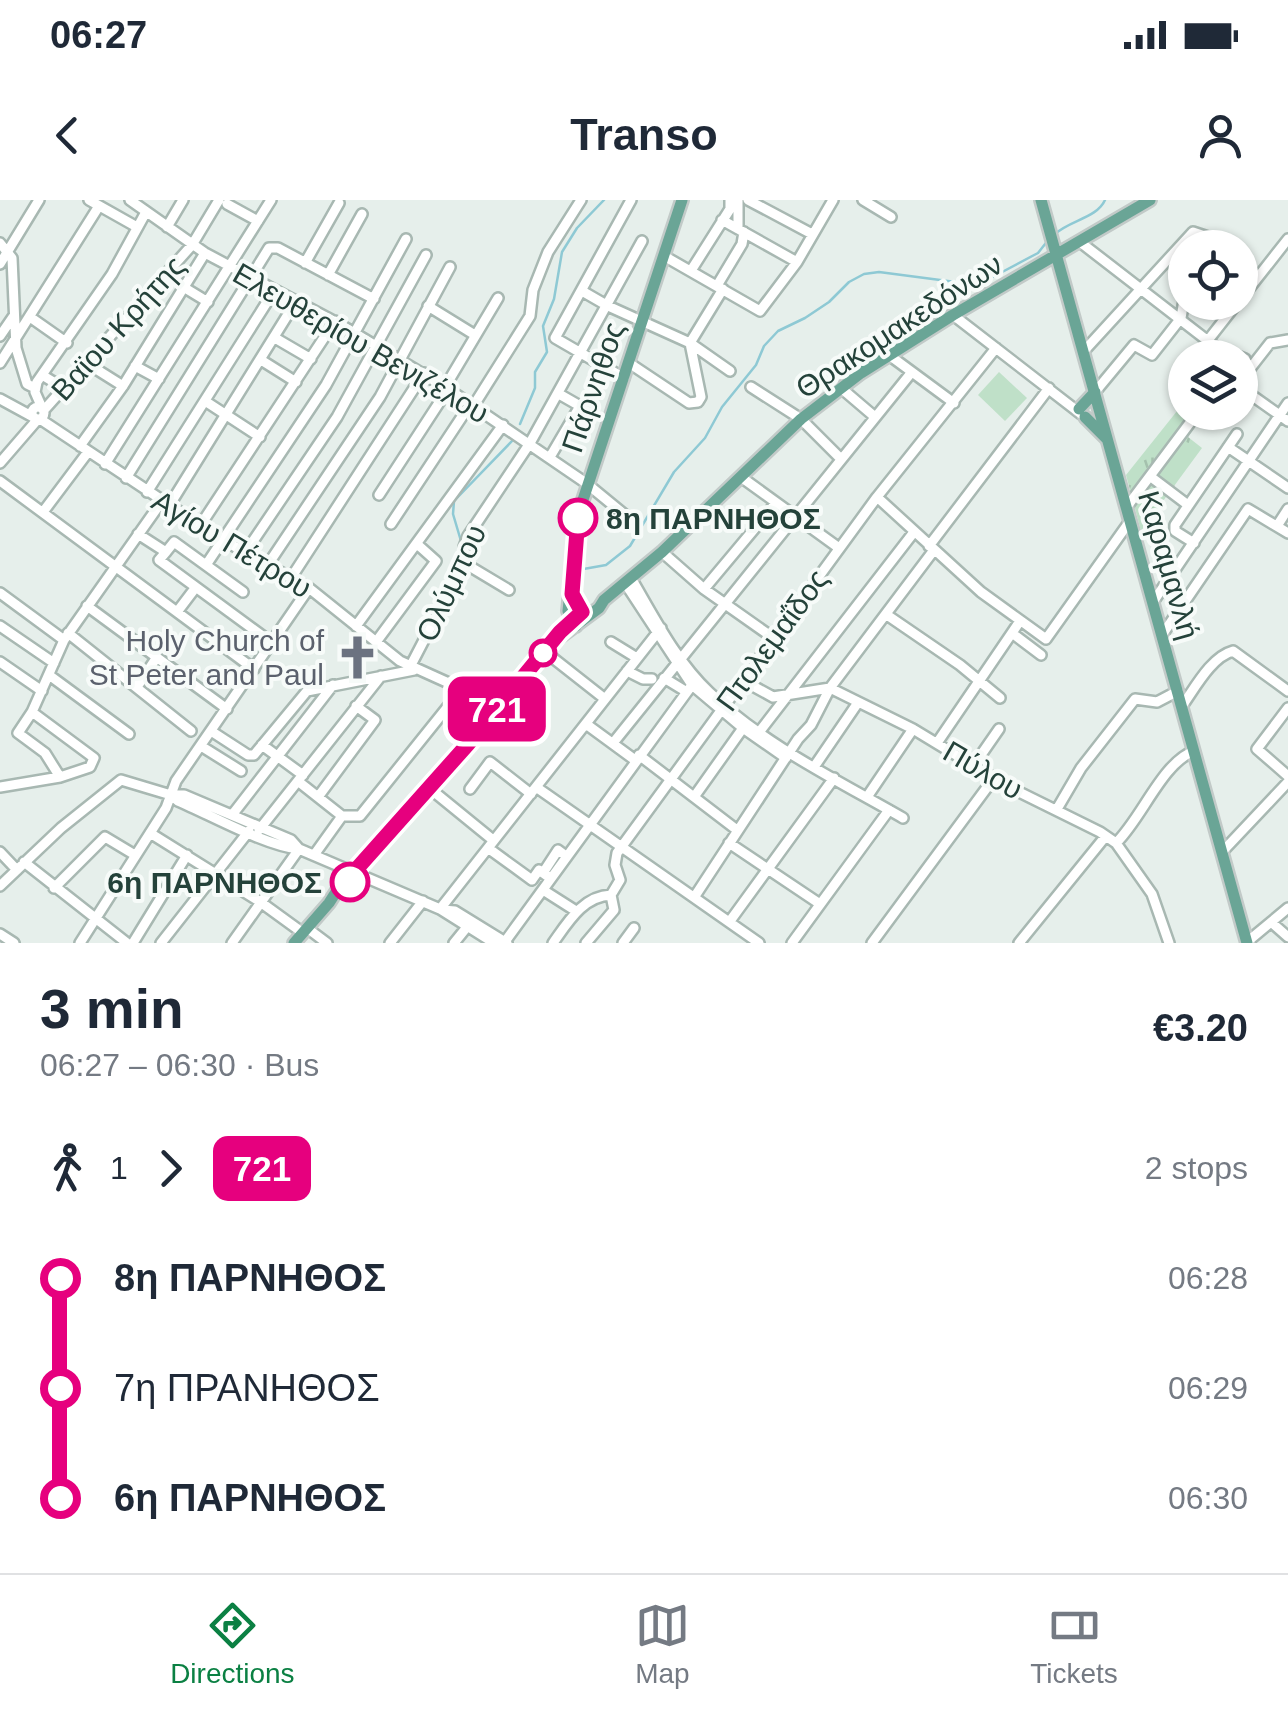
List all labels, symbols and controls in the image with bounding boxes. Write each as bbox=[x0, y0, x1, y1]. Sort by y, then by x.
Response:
text: 06:27 bbox=[50, 14, 147, 56]
icon: back bbox=[40, 108, 95, 163]
icon: person bbox=[1193, 108, 1248, 163]
text: Transo bbox=[570, 109, 718, 160]
map controls bbox=[1168, 230, 1258, 430]
button: locate bbox=[1168, 230, 1258, 320]
street label: Θρακομακεδόνων bbox=[790, 247, 1008, 405]
street label: Βαϊου Κρήτης bbox=[45, 249, 191, 407]
street label: Ελευθερίου Βενιζέλου bbox=[227, 256, 495, 430]
street label: Πάρνηθος bbox=[555, 318, 631, 456]
button: layers bbox=[1168, 340, 1258, 430]
street label: Αγίου Πέτρου bbox=[147, 484, 317, 604]
street label: Καραμανλή bbox=[1132, 487, 1206, 643]
marker: 8η ΠΑΡΝΗΘΟΣ bbox=[559, 499, 597, 537]
place label: 8η ΠΑΡΝΗΘΟΣ bbox=[606, 502, 821, 535]
street label: Ολύμπου bbox=[410, 520, 492, 646]
street label: Πτολεμαΐδος bbox=[710, 563, 834, 717]
place label: Holy Church of St Peter and Paul bbox=[89, 624, 325, 691]
church icon: Holy Church of St Peter and Paul bbox=[333, 633, 381, 681]
unlabelled marker bbox=[530, 640, 556, 666]
line badge: 721 bbox=[440, 676, 554, 742]
text: 721 bbox=[468, 690, 526, 729]
street label: Πύλου bbox=[938, 734, 1028, 806]
marker: 6η ΠΑΡΝΗΘΟΣ bbox=[331, 863, 369, 901]
place label: 6η ΠΑΡΝΗΘΟΣ bbox=[107, 866, 322, 899]
text: 3 min bbox=[40, 978, 184, 1040]
text: €3.20 bbox=[1153, 1007, 1248, 1049]
text: 06:27 – 06:30 · Bus bbox=[40, 1047, 319, 1083]
icon: walk bbox=[40, 1141, 95, 1196]
icon: forward bbox=[143, 1141, 198, 1196]
text: 721 bbox=[233, 1149, 291, 1188]
text: 1 bbox=[110, 1150, 128, 1186]
text: 2 stops bbox=[1145, 1150, 1248, 1186]
text: 8η ΠΑΡΝΗΘΟΣ bbox=[114, 1257, 386, 1299]
text: 06:28 bbox=[1168, 1260, 1248, 1296]
text: 7η ΠΡΑΝΗΘΟΣ bbox=[114, 1367, 380, 1409]
text: 06:29 bbox=[1168, 1370, 1248, 1406]
text: 6η ΠΑΡΝΗΘΟΣ bbox=[114, 1477, 386, 1519]
text: 06:30 bbox=[1168, 1480, 1248, 1516]
tab: Directions bbox=[170, 1598, 295, 1690]
tab: Map bbox=[635, 1598, 690, 1690]
tab: Tickets bbox=[1030, 1598, 1118, 1690]

